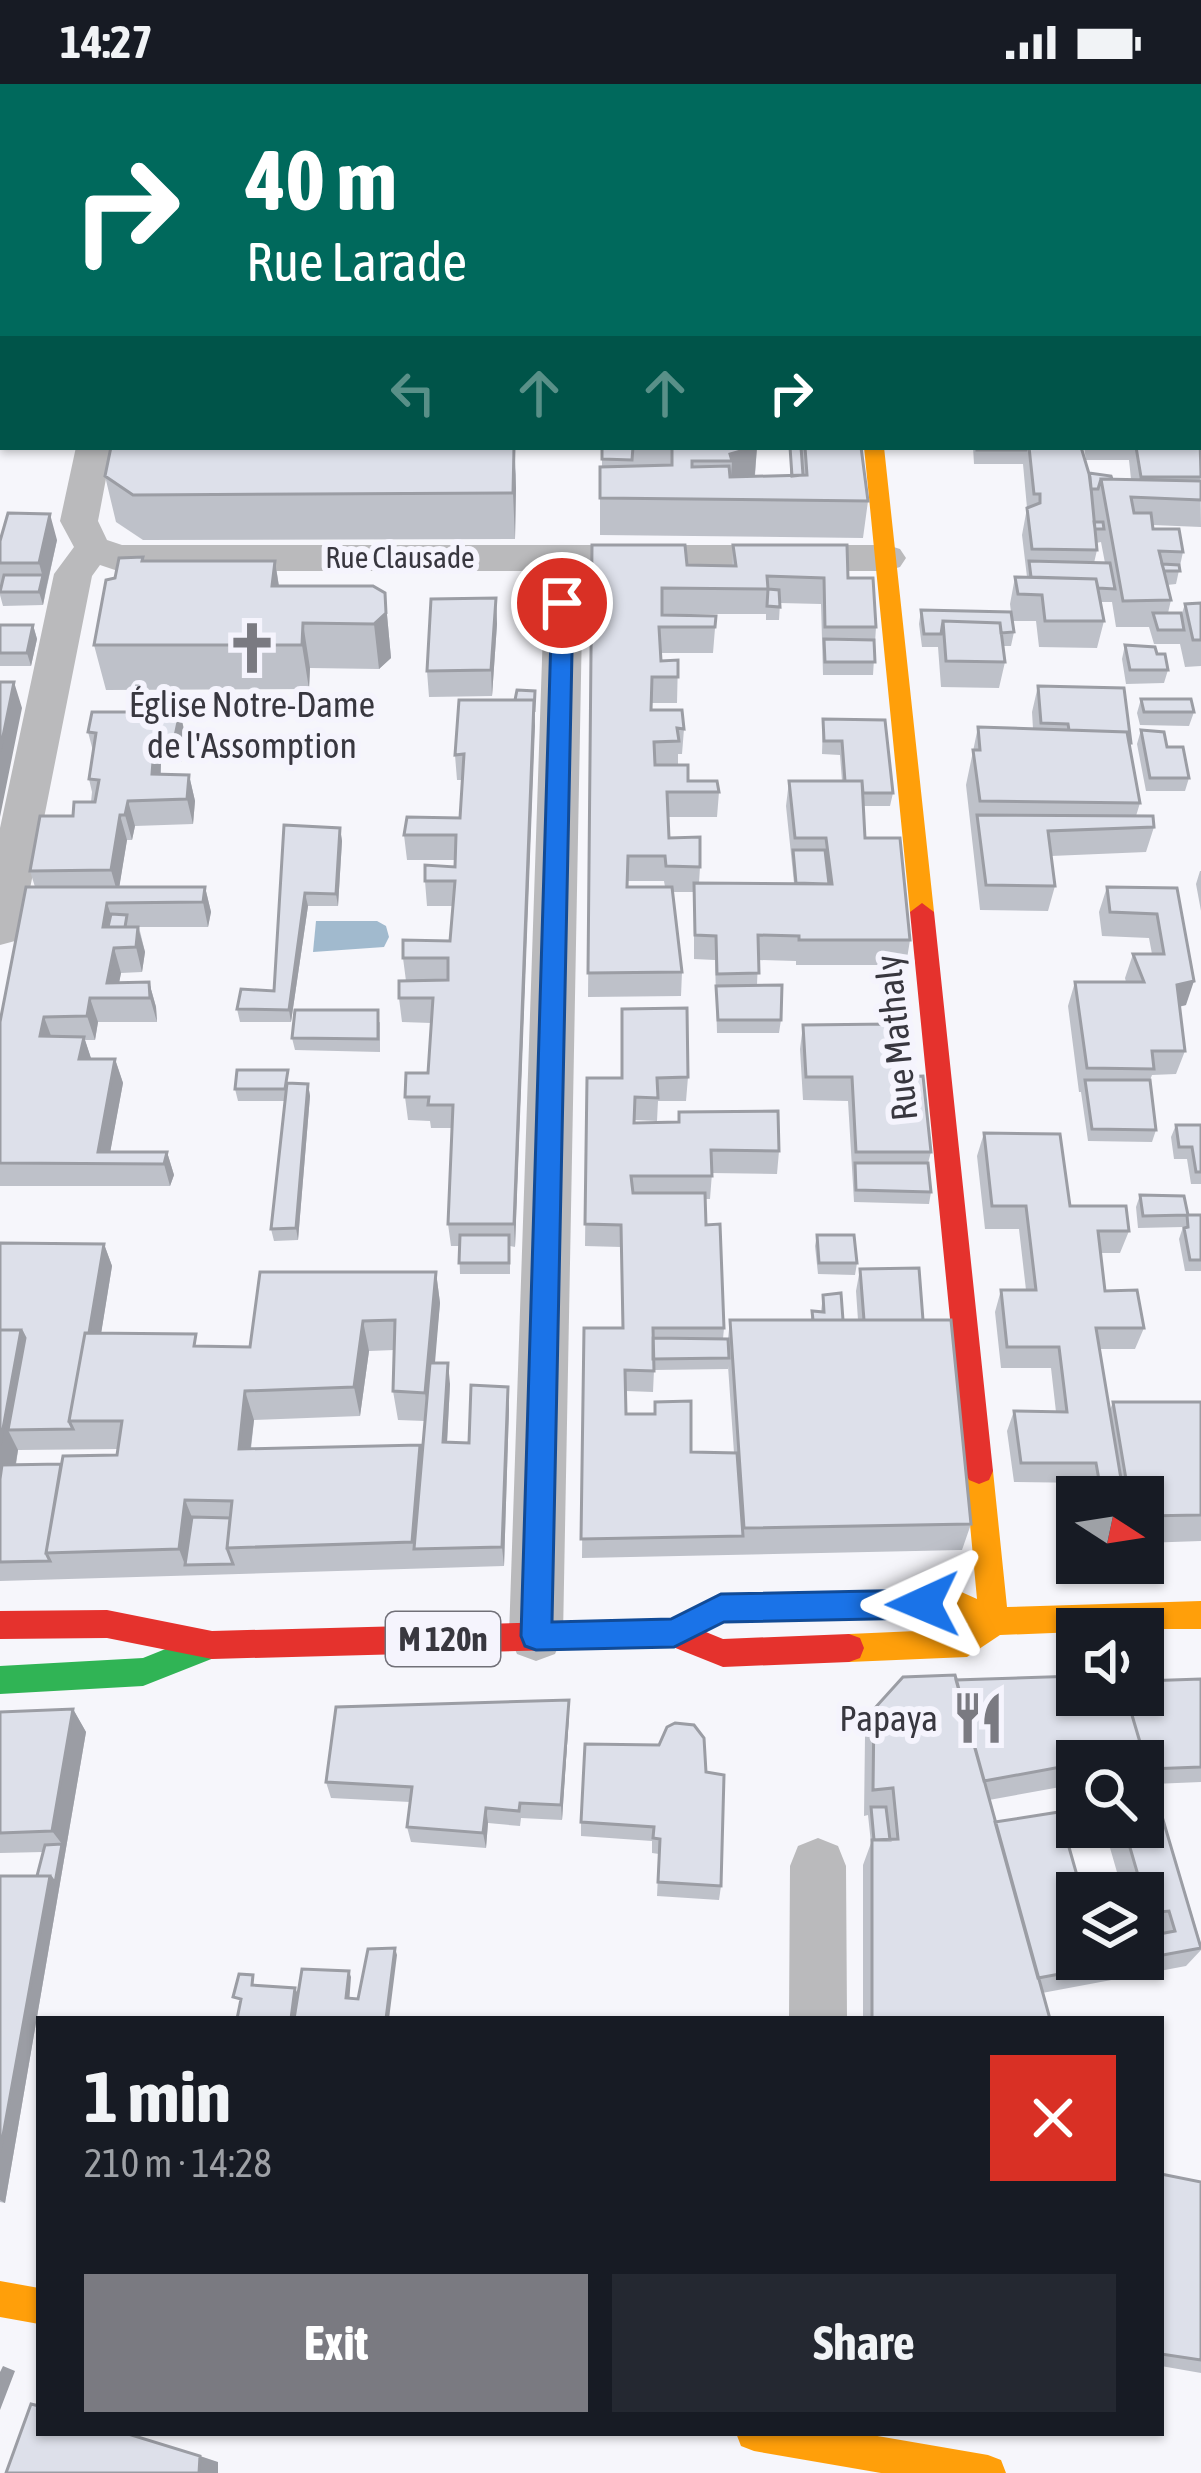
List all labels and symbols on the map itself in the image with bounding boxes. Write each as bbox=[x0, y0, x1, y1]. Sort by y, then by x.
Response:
street label: Rue Clausade bbox=[325, 540, 475, 574]
pin bbox=[511, 552, 613, 654]
church icon: Église Notre-Dame de l'Assomption bbox=[223, 619, 281, 677]
place label: Église Notre-Dame de l'Assomption bbox=[129, 683, 375, 766]
street label: Rue Mathaly bbox=[866, 953, 926, 1123]
north arrow bbox=[1056, 1476, 1164, 1584]
position arrow bbox=[860, 1541, 986, 1667]
road number: M 120n bbox=[386, 1612, 500, 1666]
restaurant icon: Papaya bbox=[949, 1689, 1007, 1747]
place label: Papaya bbox=[839, 1697, 938, 1739]

